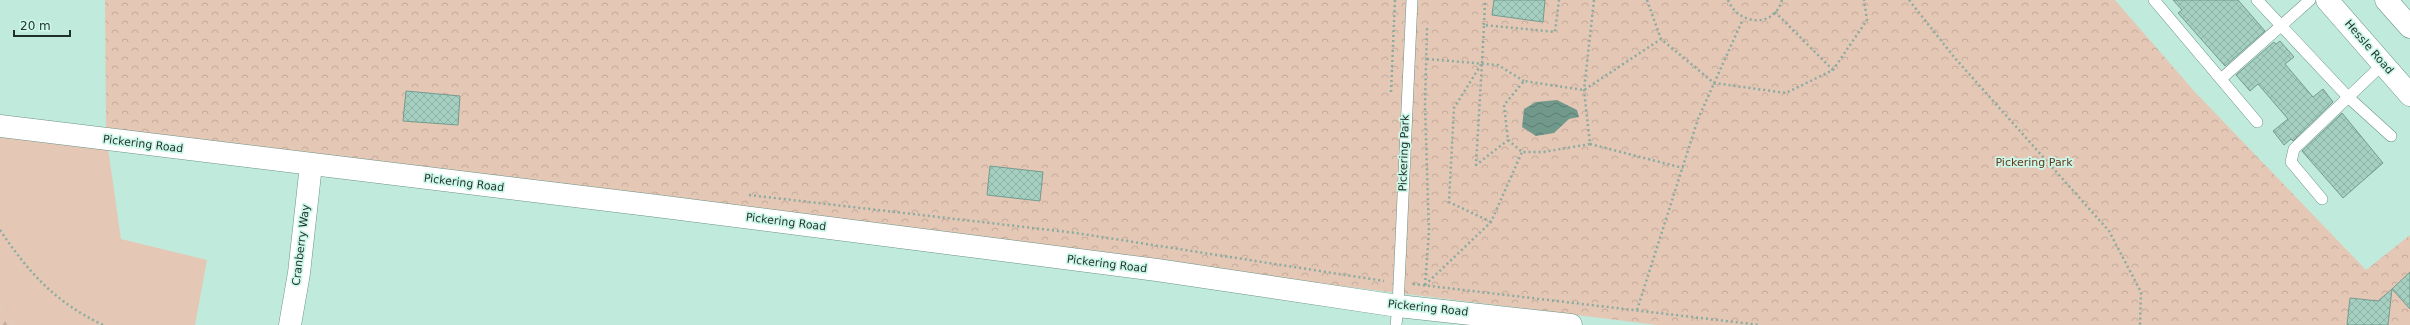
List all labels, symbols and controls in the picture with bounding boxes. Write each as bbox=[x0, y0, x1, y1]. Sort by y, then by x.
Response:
scale bar bbox=[14, 12, 70, 38]
street label: Hessle Road bbox=[2342, 17, 2396, 77]
text: 20 m bbox=[20, 19, 51, 33]
street label: Pickering Park bbox=[1396, 114, 1412, 192]
street label: Pickering Road bbox=[102, 133, 184, 155]
park label: Pickering Park bbox=[1995, 156, 2073, 169]
street label: Pickering Road bbox=[423, 172, 505, 194]
street label: Cranberry Way bbox=[290, 203, 313, 286]
street label: Pickering Road bbox=[745, 211, 827, 233]
street label: Pickering Road bbox=[1066, 253, 1148, 275]
street label: Pickering Road bbox=[1387, 297, 1469, 319]

